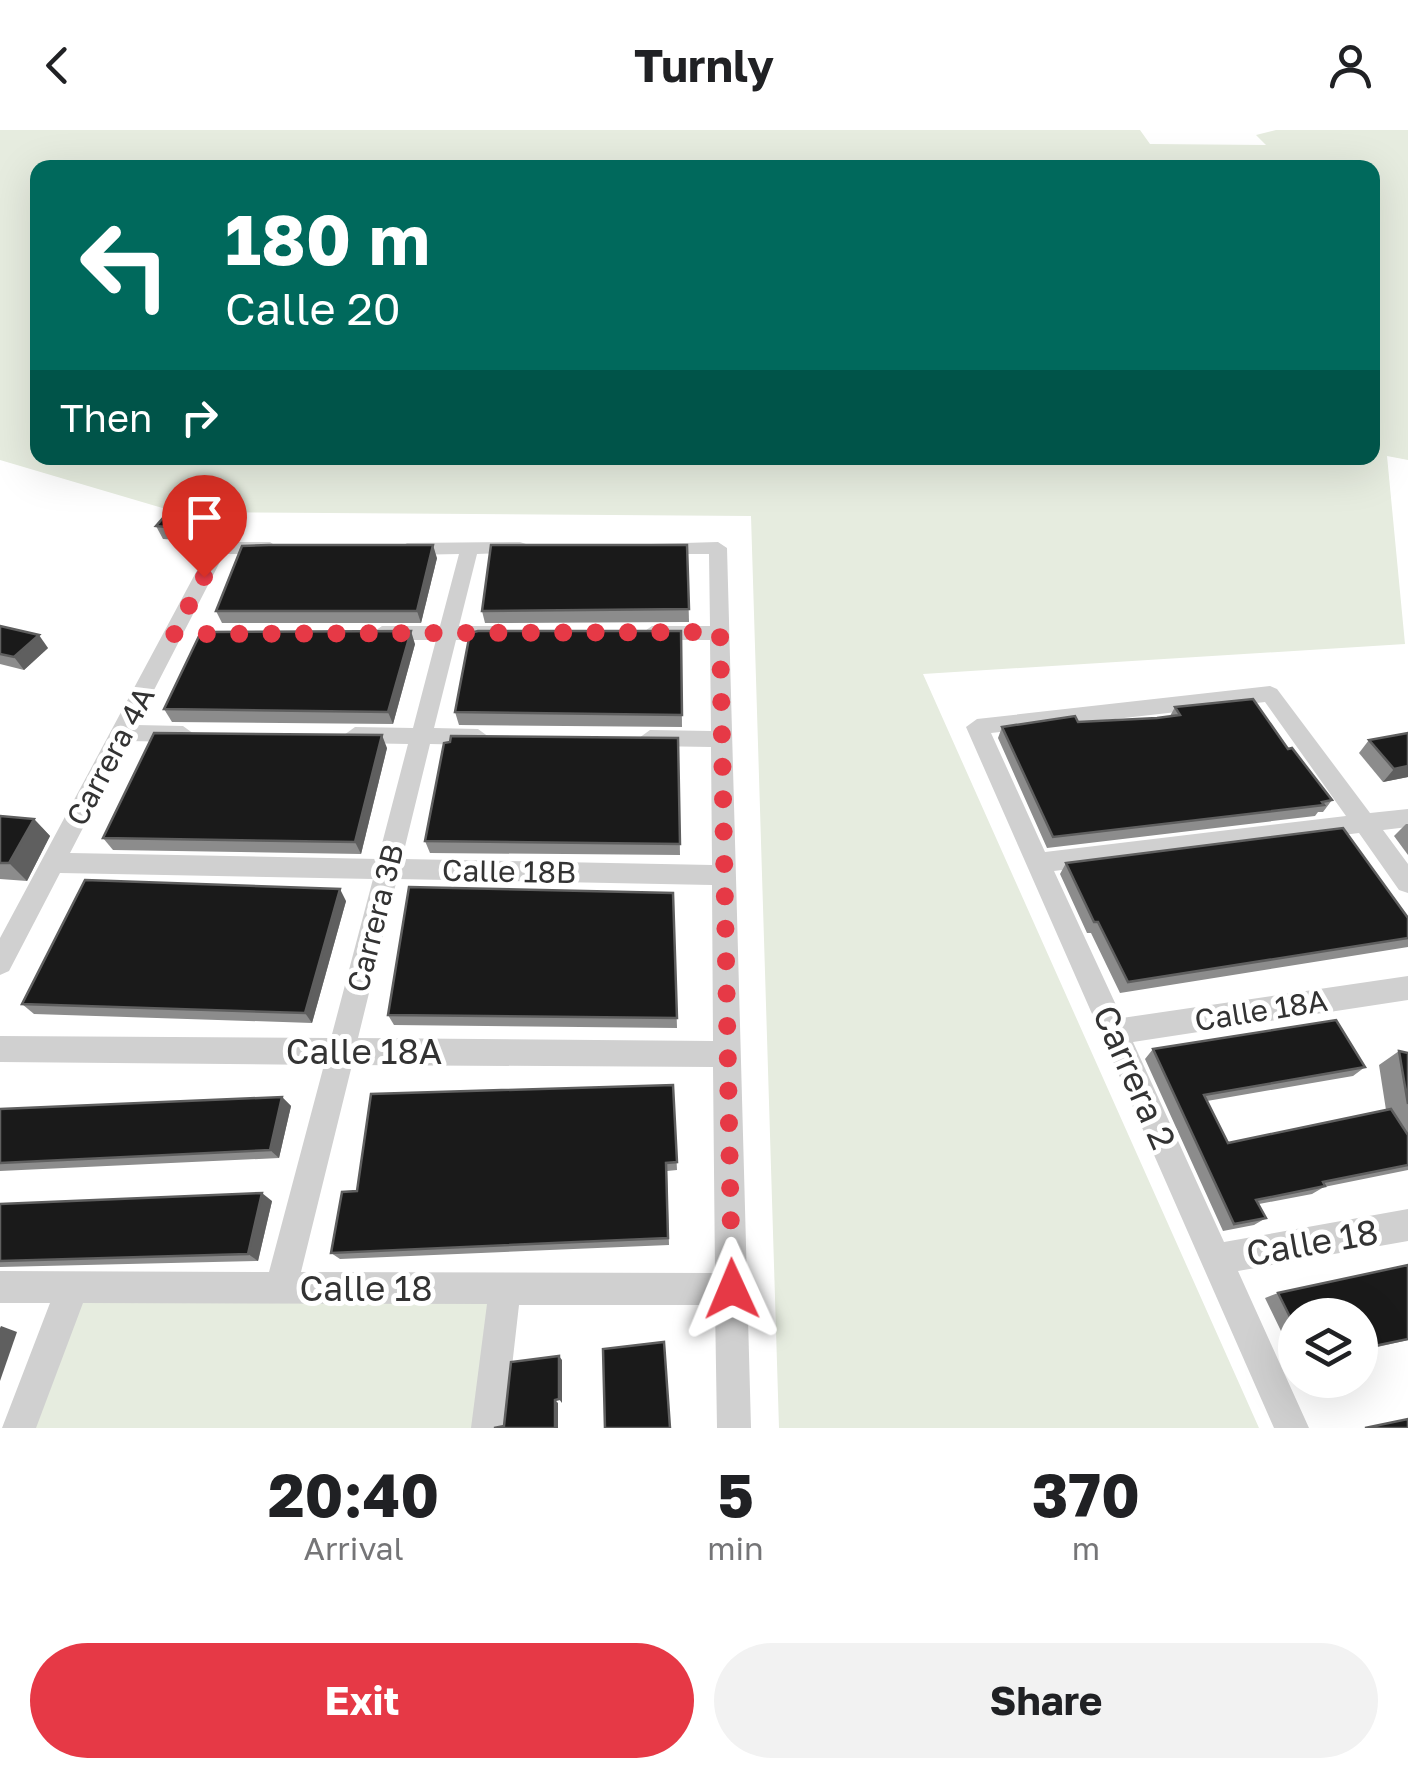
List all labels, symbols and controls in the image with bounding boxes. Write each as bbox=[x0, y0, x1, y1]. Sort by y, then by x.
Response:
icon: back bbox=[30, 38, 85, 93]
text: Turnly bbox=[634, 38, 774, 92]
icon: person bbox=[1323, 38, 1378, 93]
text: 180 m bbox=[225, 196, 430, 280]
icon: left bbox=[60, 200, 190, 330]
text: Calle 20 bbox=[225, 281, 401, 335]
icon: right bbox=[172, 390, 227, 445]
text: Then bbox=[60, 395, 152, 440]
pin bbox=[162, 475, 247, 578]
icon: arrive bbox=[177, 490, 232, 545]
street label: Carrera 4A bbox=[58, 680, 162, 832]
street label: Carrera 3B bbox=[339, 840, 411, 996]
street label: Calle 18B bbox=[442, 852, 576, 890]
street label: Calle 18A bbox=[1192, 982, 1330, 1038]
street label: Carrera 2 bbox=[1085, 999, 1185, 1155]
street label: Calle 18A bbox=[286, 1030, 442, 1072]
street label: Calle 18 bbox=[1243, 1210, 1381, 1274]
position arrow bbox=[680, 1237, 784, 1341]
street label: Calle 18 bbox=[299, 1267, 433, 1309]
map controls bbox=[1278, 1298, 1378, 1398]
button: layers bbox=[1278, 1298, 1378, 1398]
text: 20:40 bbox=[268, 1458, 439, 1530]
text: 5 bbox=[717, 1458, 754, 1530]
text: 370 bbox=[1032, 1458, 1140, 1530]
text: Arrival bbox=[303, 1529, 404, 1567]
text: min bbox=[707, 1529, 764, 1567]
text: m bbox=[1072, 1529, 1100, 1567]
button: Exit bbox=[30, 1643, 694, 1758]
button: Share bbox=[714, 1643, 1378, 1758]

